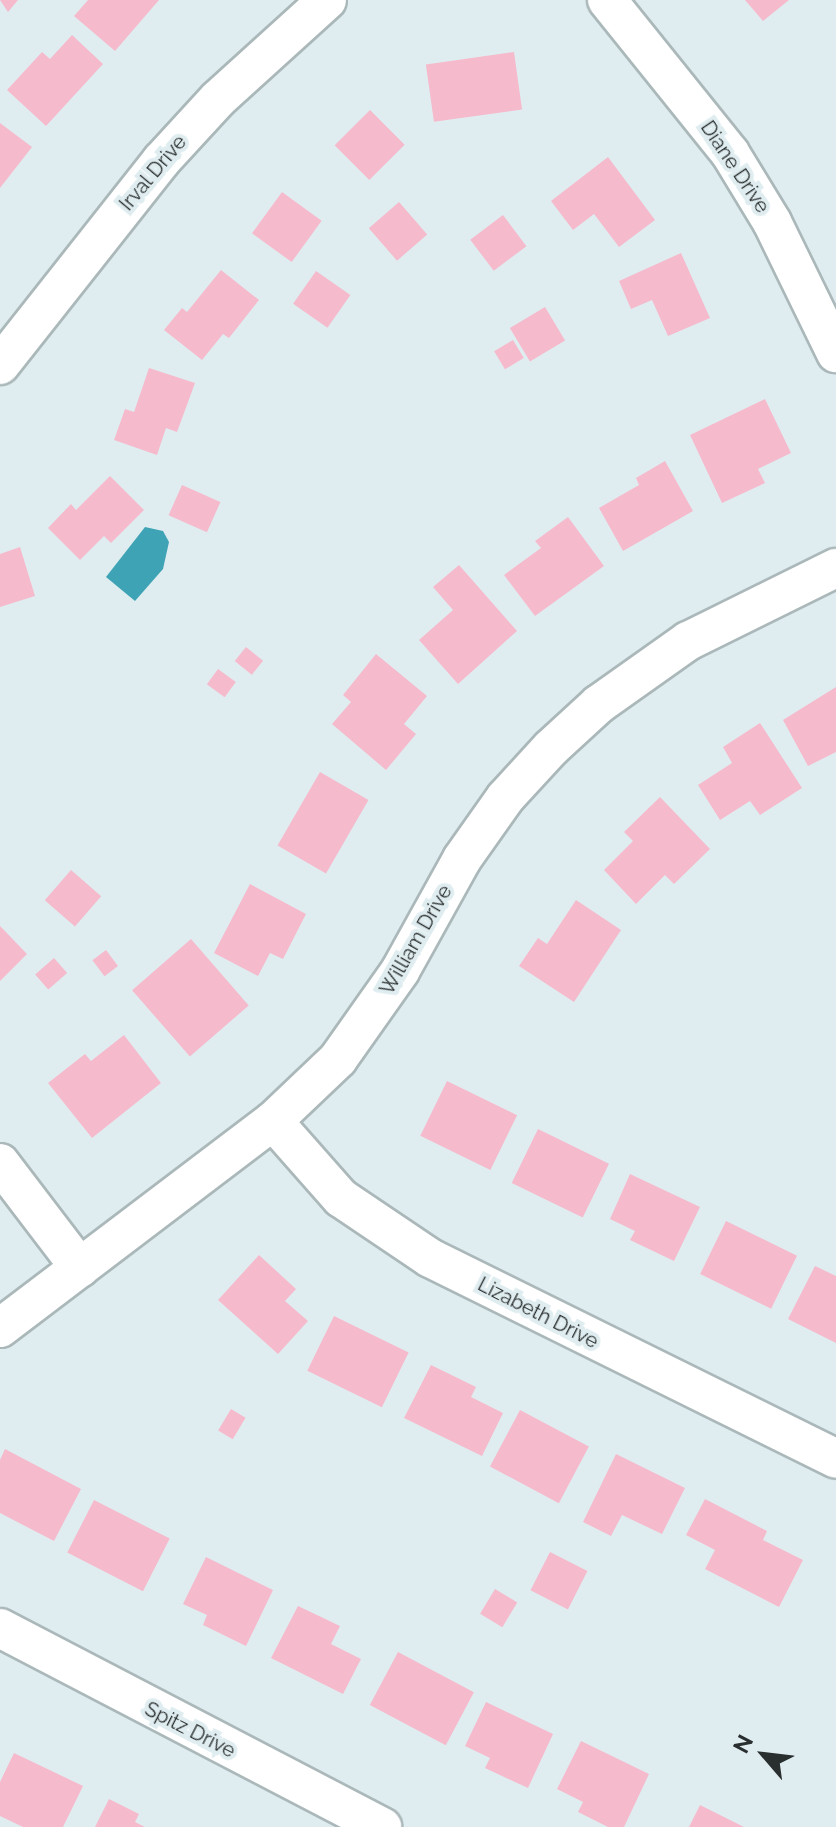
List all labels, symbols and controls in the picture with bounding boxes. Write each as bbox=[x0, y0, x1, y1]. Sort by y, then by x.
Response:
street label: Diane Drive bbox=[695, 116, 775, 218]
street label: Irval Drive bbox=[114, 130, 192, 216]
street label: William Drive bbox=[375, 881, 457, 999]
street label: Lizabeth Drive bbox=[474, 1272, 602, 1354]
street label: Spitz Drive bbox=[141, 1697, 239, 1763]
north arrow bbox=[724, 1715, 804, 1795]
text: N bbox=[727, 1730, 758, 1757]

